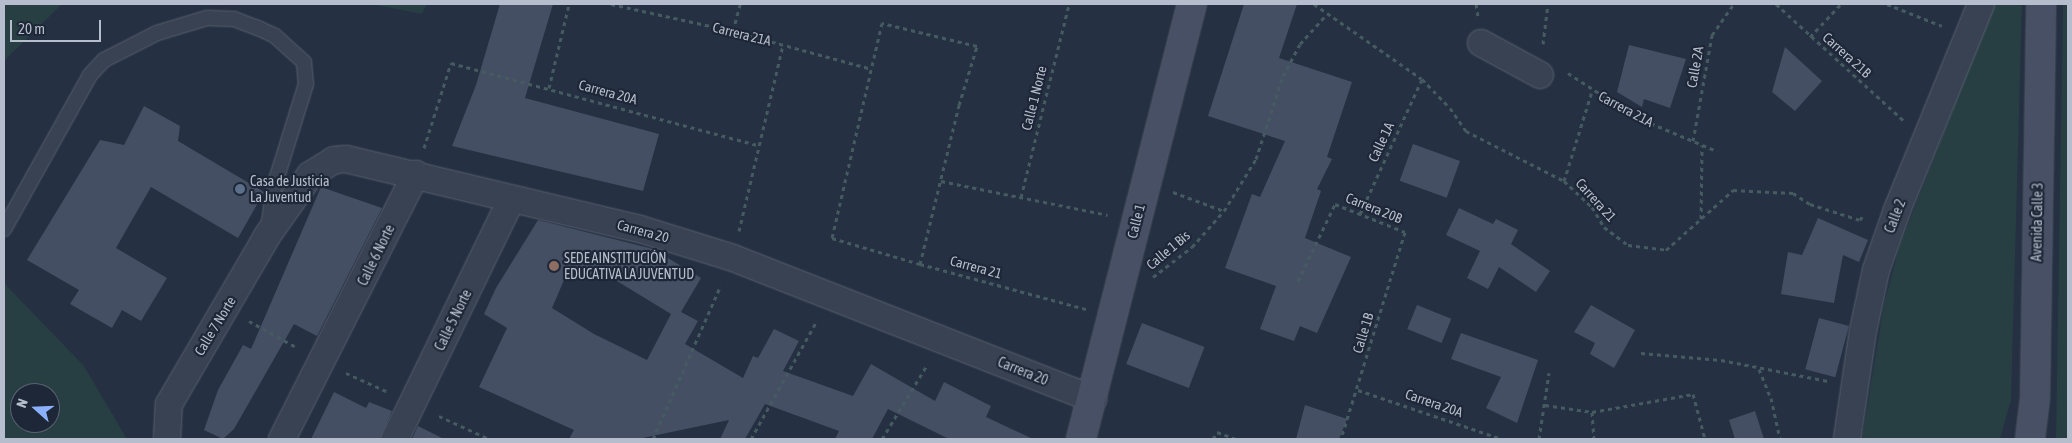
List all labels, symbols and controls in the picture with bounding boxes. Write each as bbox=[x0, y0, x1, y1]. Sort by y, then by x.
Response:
scale bar bbox=[12, 10, 104, 42]
street label: Carrera 21A bbox=[711, 19, 773, 49]
text: 20 m bbox=[18, 20, 45, 37]
street label: Carrera 21B bbox=[1819, 29, 1875, 81]
street label: Calle 2A bbox=[1683, 45, 1707, 89]
street label: Calle 1 Norte bbox=[1018, 64, 1050, 132]
street label: Carrera 20A bbox=[577, 76, 639, 108]
street label: Carrera 21A bbox=[1596, 88, 1656, 130]
street label: Calle 1A bbox=[1365, 120, 1397, 164]
place label: Casa de Justicia La Juventud bbox=[250, 173, 329, 206]
street label: Carrera 21 bbox=[1572, 175, 1620, 225]
street label: Avenida Calle 3 bbox=[2028, 182, 2046, 262]
marker: Casa de Justicia La Juventud bbox=[234, 183, 246, 195]
street label: Carrera 20B bbox=[1343, 189, 1405, 227]
street label: Calle 2 bbox=[1881, 197, 1909, 235]
street label: Calle 1 bbox=[1124, 202, 1148, 240]
street label: Carrera 20 bbox=[615, 216, 671, 246]
street label: Calle 6 Norte bbox=[354, 222, 398, 288]
street label: Calle 1 Bis bbox=[1143, 227, 1193, 273]
place label: SEDE AINSTITUCIÓN EDUCATIVA LA JUVENTUD bbox=[564, 250, 694, 282]
street label: Carrera 21 bbox=[948, 252, 1004, 282]
marker: SEDE AINSTITUCIÓN EDUCATIVA LA JUVENTUD bbox=[548, 260, 560, 272]
street label: Calle 5 Norte bbox=[431, 287, 475, 353]
street label: Calle 7 Norte bbox=[191, 293, 239, 359]
street label: Calle 1B bbox=[1349, 311, 1377, 355]
street label: Carrera 20 bbox=[995, 353, 1051, 389]
north arrow bbox=[10, 383, 60, 433]
street label: Carrera 20A bbox=[1403, 385, 1465, 421]
text: N bbox=[13, 397, 31, 410]

